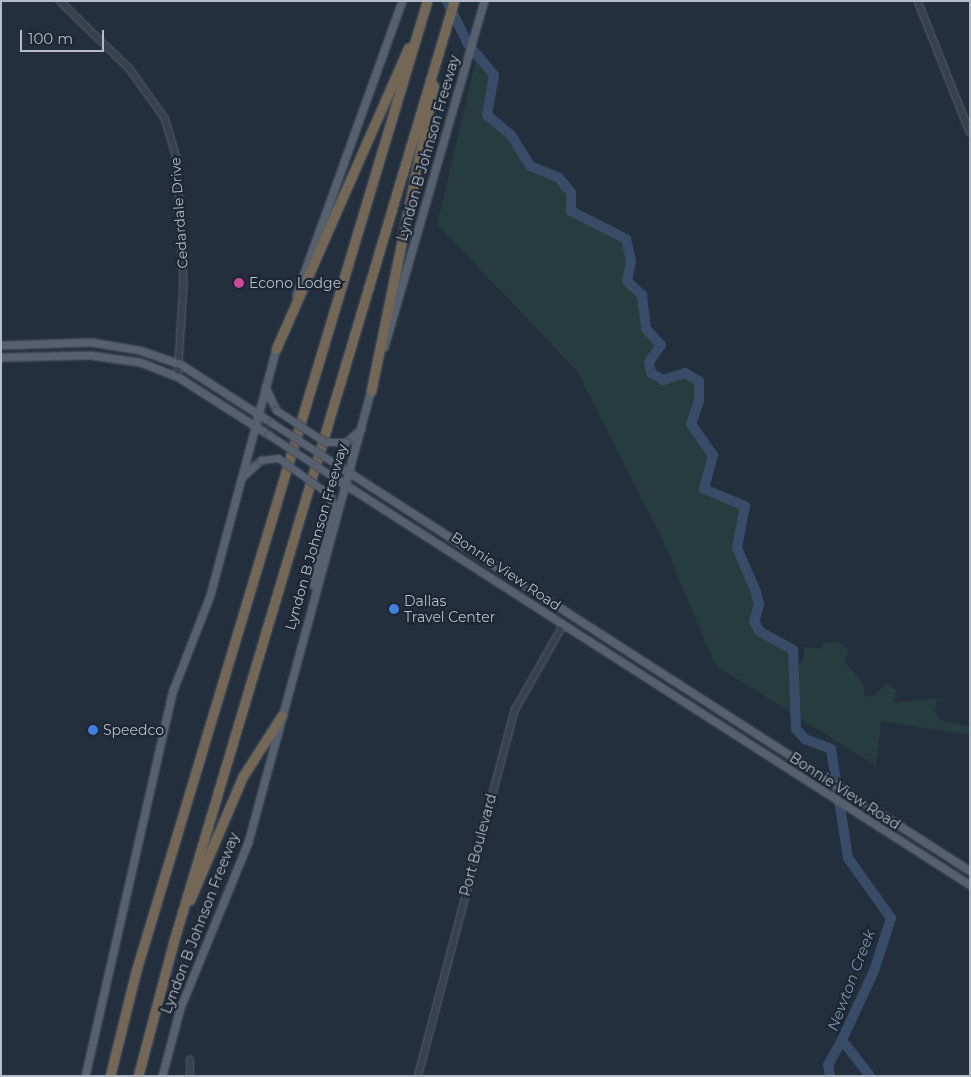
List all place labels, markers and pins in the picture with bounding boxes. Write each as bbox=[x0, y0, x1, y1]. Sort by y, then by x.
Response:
place label: Econo Lodge bbox=[249, 275, 341, 291]
marker: Econo Lodge bbox=[233, 277, 245, 289]
place label: Dallas Travel Center bbox=[404, 593, 495, 626]
marker: Dallas Travel Center bbox=[388, 603, 400, 615]
place label: Speedco bbox=[103, 722, 164, 738]
marker: Speedco bbox=[87, 724, 99, 736]

